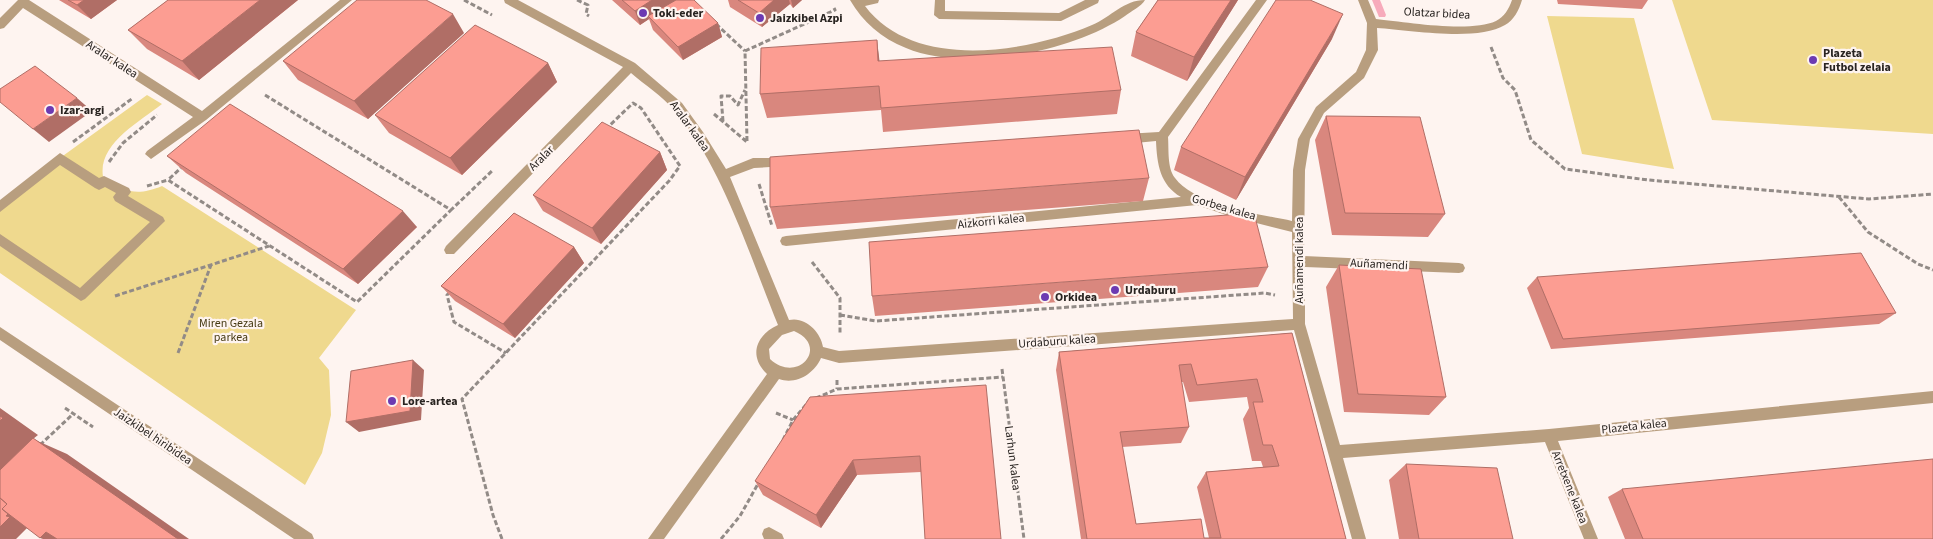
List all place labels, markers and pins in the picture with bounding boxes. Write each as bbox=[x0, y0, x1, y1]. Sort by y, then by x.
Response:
place label: Toki-eder bbox=[653, 5, 704, 22]
marker: Toki-eder bbox=[637, 7, 649, 19]
place label: Jaizkibel Azpi bbox=[770, 10, 843, 27]
marker: Jaizkibel Azpi bbox=[754, 12, 766, 24]
place label: Plazeta Futbol zelaia bbox=[1823, 45, 1891, 76]
marker: Plazeta Futbol zelaia bbox=[1807, 54, 1819, 66]
place label: Izar-argi bbox=[60, 102, 104, 119]
marker: Izar-argi bbox=[44, 104, 56, 116]
place label: Urdaburu bbox=[1125, 282, 1176, 299]
marker: Urdaburu bbox=[1109, 284, 1121, 296]
place label: Orkidea bbox=[1055, 289, 1097, 306]
marker: Orkidea bbox=[1039, 291, 1051, 303]
place label: Lore-artea bbox=[402, 393, 458, 410]
marker: Lore-artea bbox=[386, 395, 398, 407]

